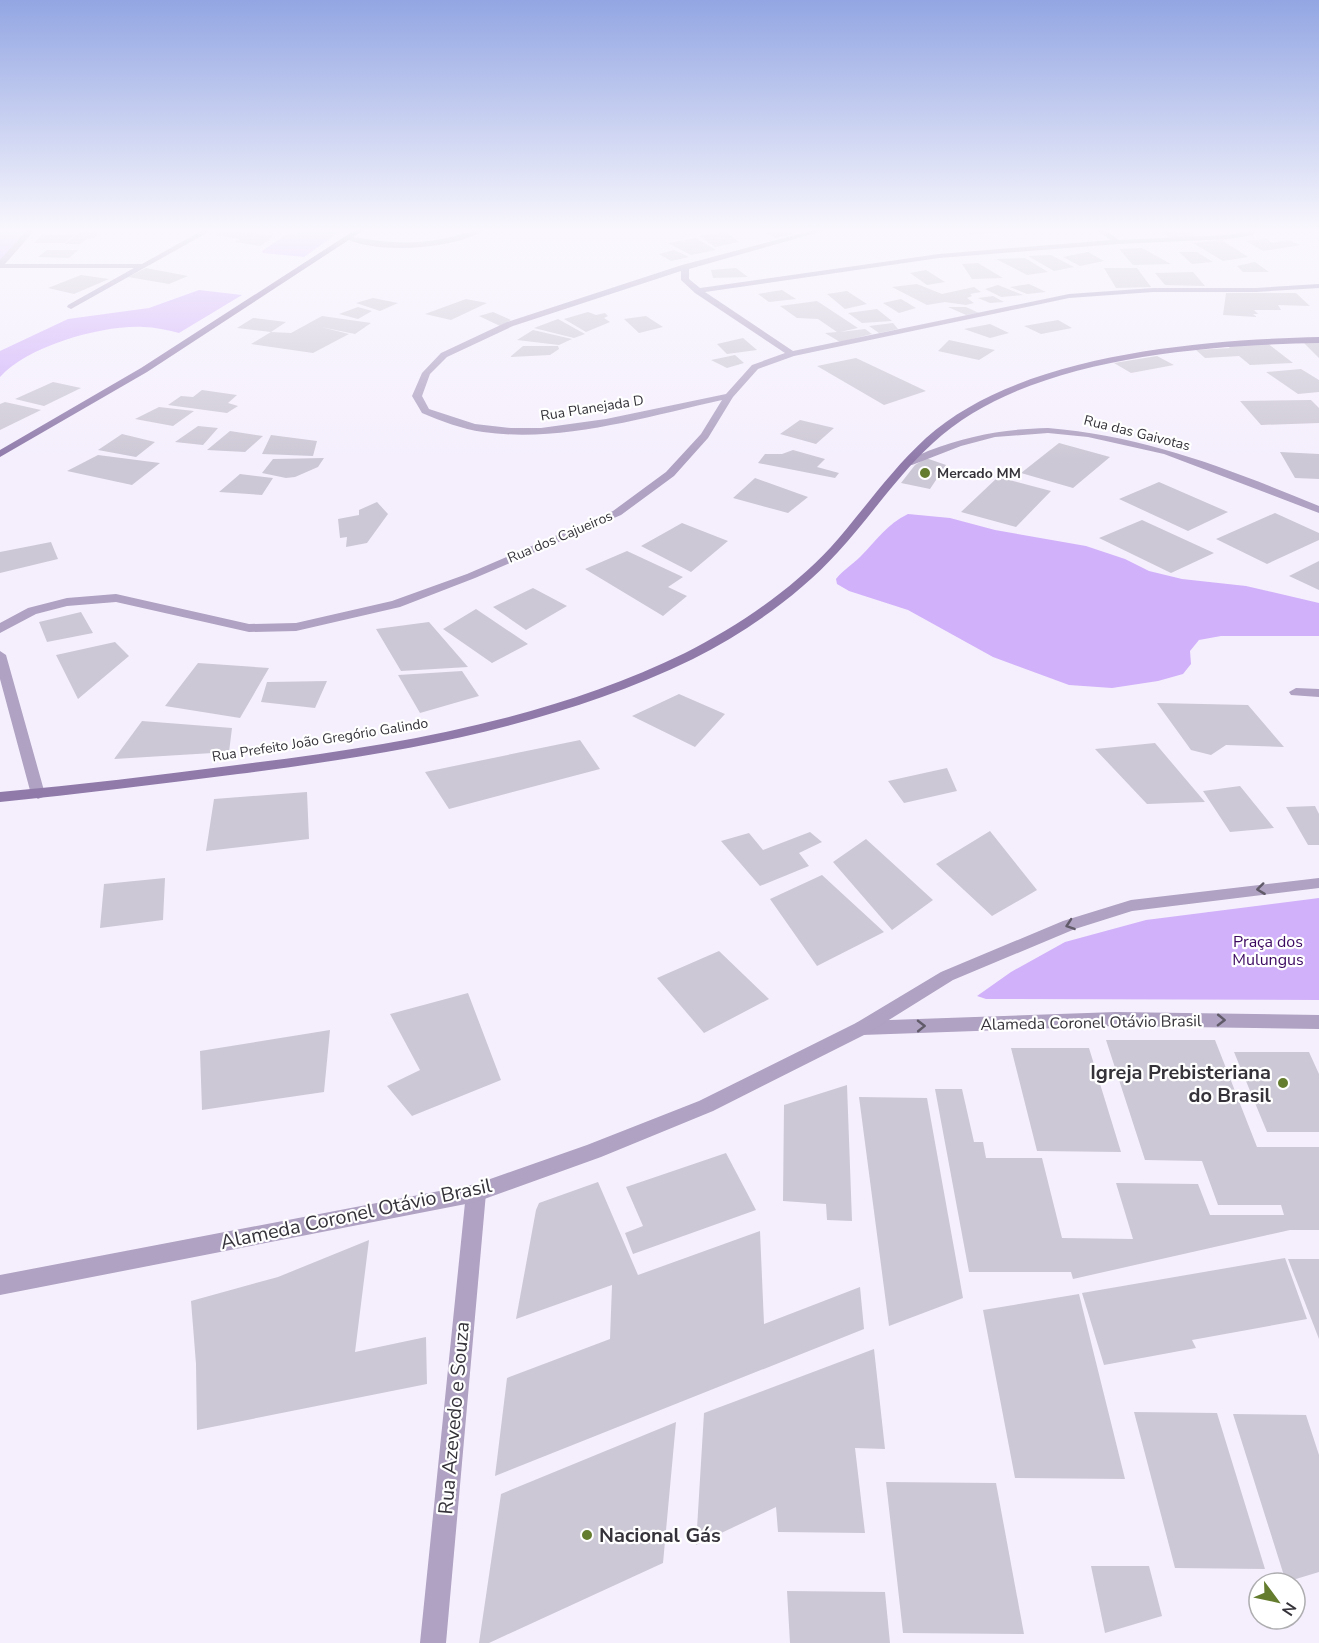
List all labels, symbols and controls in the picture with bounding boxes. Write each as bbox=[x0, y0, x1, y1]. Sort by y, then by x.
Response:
street label: Rua Planejada D bbox=[539, 390, 645, 426]
street label: Rua das Gaivotas bbox=[1082, 411, 1192, 455]
place label: Mercado MM bbox=[937, 464, 1021, 483]
marker: Mercado MM bbox=[918, 466, 932, 480]
street label: Rua dos Cajueiros bbox=[505, 506, 616, 568]
street label: Rua Prefeito João Gregório Galindo bbox=[210, 713, 430, 767]
one-way arrow bbox=[1256, 883, 1265, 895]
one-way arrow bbox=[1065, 918, 1076, 931]
park label: Praça dos Mulungus bbox=[1232, 931, 1304, 971]
street label: Alameda Coronel Otávio Brasil bbox=[980, 1010, 1202, 1036]
one-way arrow bbox=[1216, 1014, 1225, 1027]
one-way arrow bbox=[916, 1020, 925, 1033]
place label: Igreja Prebisteriana do Brasil bbox=[1090, 1059, 1272, 1109]
marker: Igreja Prebisteriana do Brasil bbox=[1276, 1076, 1290, 1090]
street label: Alameda Coronel Otávio Brasil bbox=[218, 1172, 494, 1256]
street label: Rua Azevedo e Souza bbox=[432, 1320, 476, 1516]
place label: Nacional Gás bbox=[599, 1522, 721, 1549]
marker: Nacional Gás bbox=[580, 1528, 594, 1542]
north arrow bbox=[1247, 1571, 1307, 1631]
text: N bbox=[1276, 1598, 1301, 1620]

